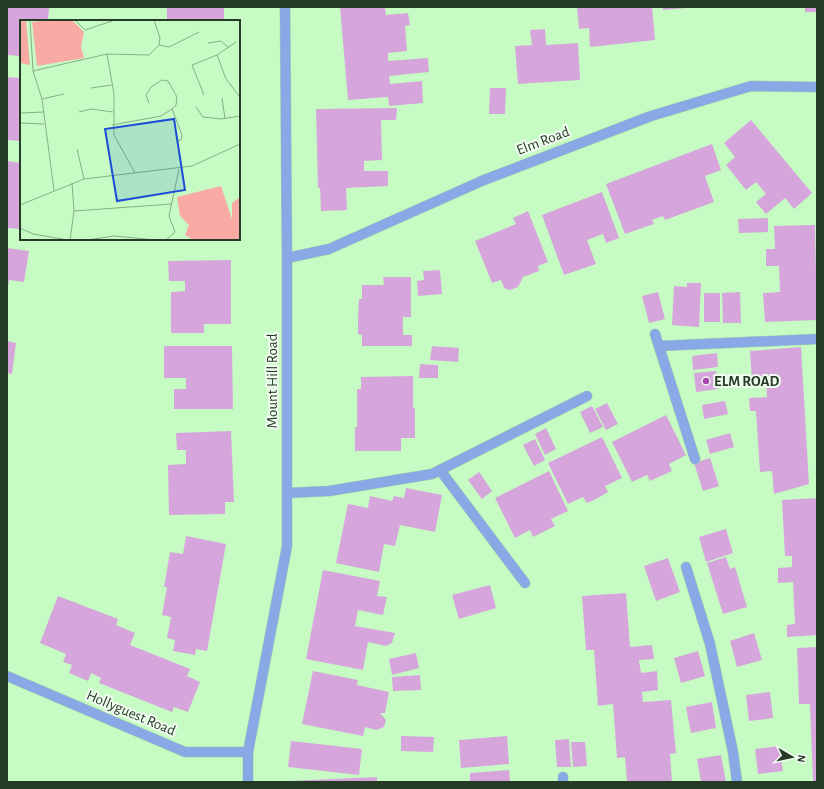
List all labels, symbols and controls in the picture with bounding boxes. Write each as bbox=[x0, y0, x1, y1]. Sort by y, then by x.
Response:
inset map bbox=[20, 20, 240, 240]
street label: Elm Road bbox=[515, 124, 572, 158]
street label: Mount Hill Road bbox=[265, 333, 280, 429]
place label: ELM ROAD bbox=[714, 374, 779, 389]
marker: ELM ROAD bbox=[701, 376, 711, 386]
street label: Hollyguest Road bbox=[84, 687, 178, 739]
north arrow bbox=[772, 737, 812, 777]
text: N bbox=[795, 754, 807, 763]

